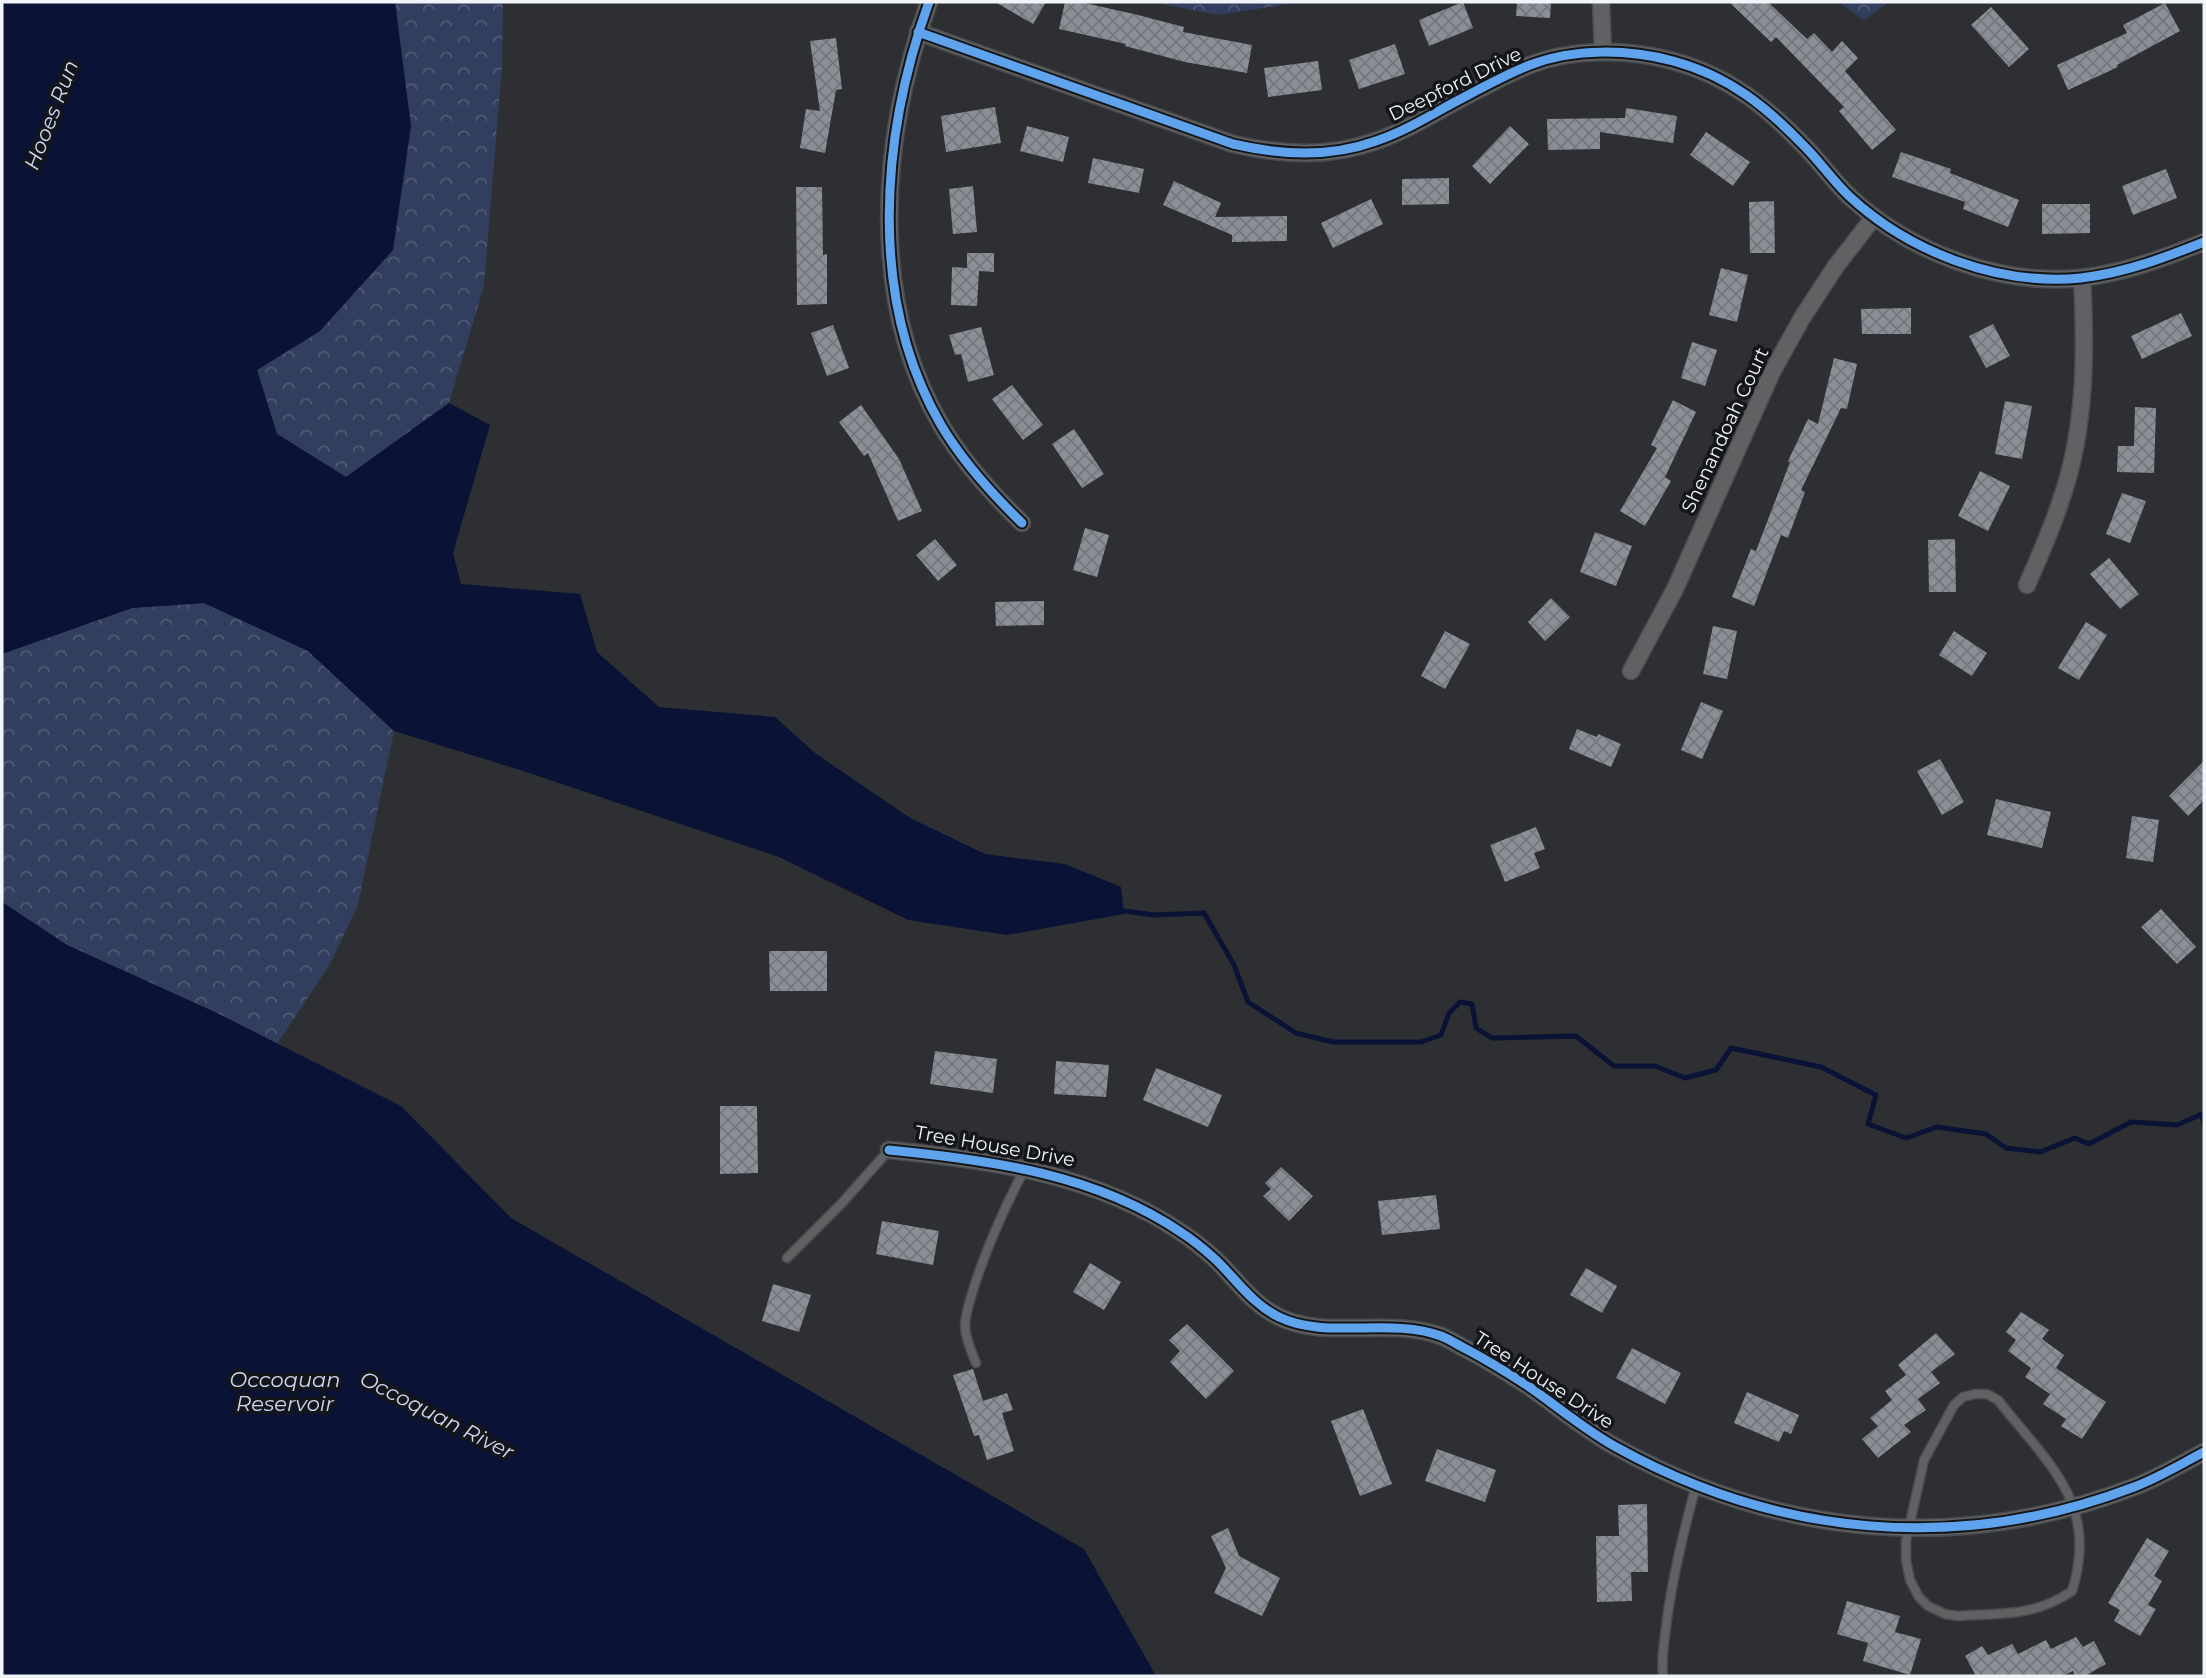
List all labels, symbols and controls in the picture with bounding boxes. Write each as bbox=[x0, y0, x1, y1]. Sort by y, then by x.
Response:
street label: Deepford Drive bbox=[1385, 42, 1525, 126]
water label: Hooes Run bbox=[19, 57, 83, 173]
street label: Shenandoah Court bbox=[1677, 343, 1774, 516]
street label: Tree House Drive bbox=[913, 1121, 1077, 1171]
street label: Tree House Drive bbox=[1470, 1326, 1618, 1434]
water label: Occoquan River bbox=[356, 1365, 519, 1465]
water label: Occoquan Reservoir bbox=[230, 1367, 340, 1416]

